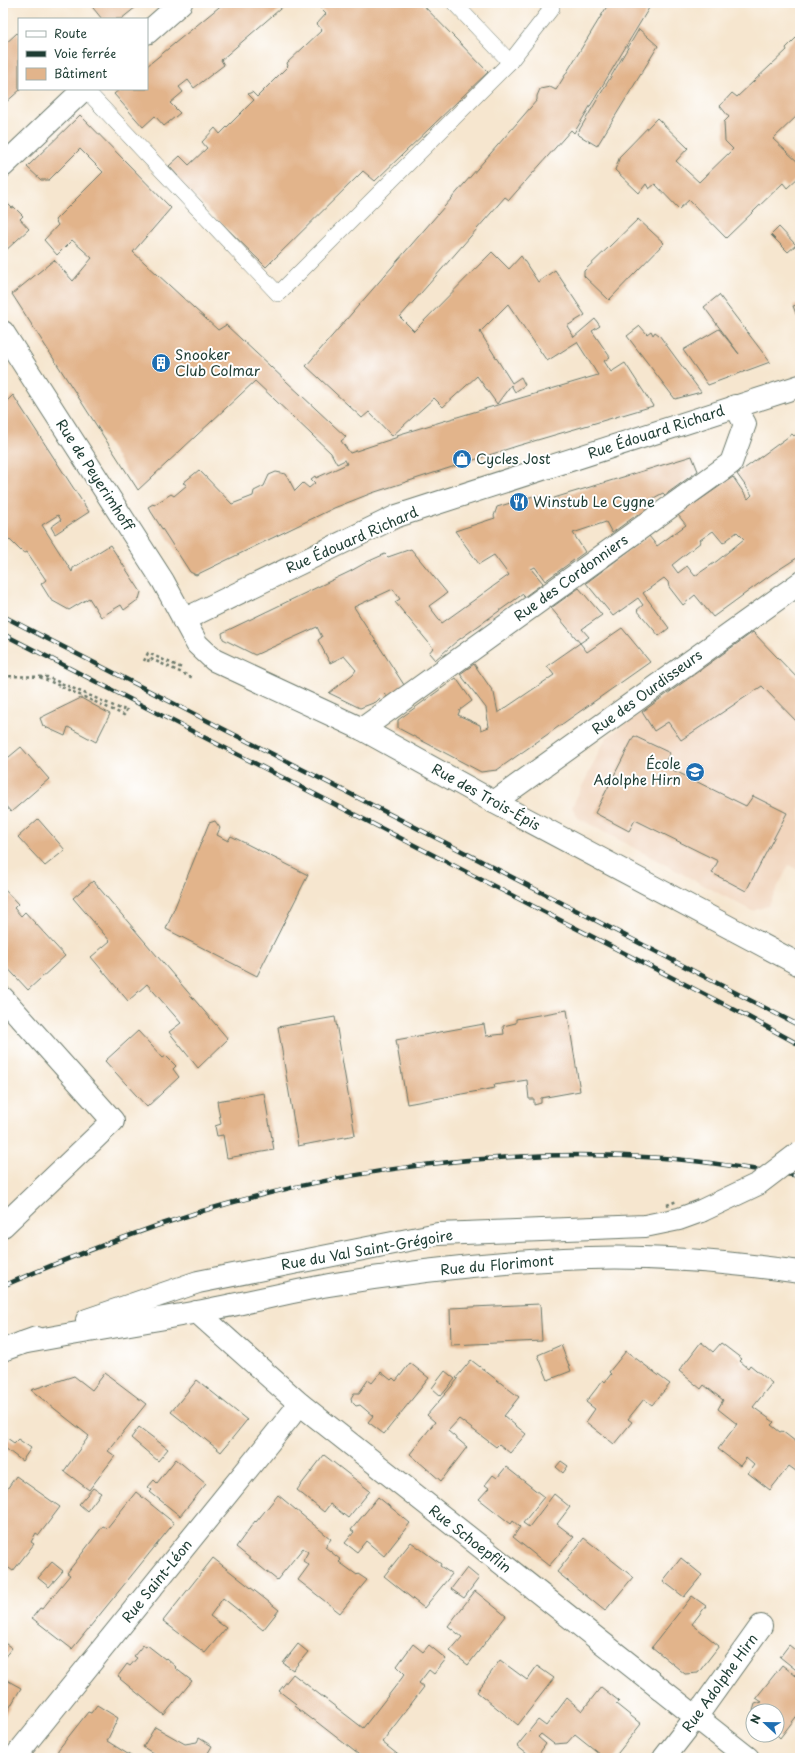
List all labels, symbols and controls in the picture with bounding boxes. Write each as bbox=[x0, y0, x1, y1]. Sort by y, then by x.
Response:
legend bbox=[18, 18, 148, 90]
text: Route bbox=[54, 24, 87, 42]
text: Voie ferrée bbox=[54, 44, 116, 62]
text: Bâtiment bbox=[54, 64, 107, 82]
place label: Snooker Club Colmar bbox=[175, 344, 261, 381]
building icon: Snooker Club Colmar bbox=[150, 352, 172, 374]
street label: Rue Édouard Richard bbox=[585, 399, 727, 464]
street label: Rue de Peyerimhoff bbox=[51, 415, 140, 536]
shop icon: Cycles Jost bbox=[451, 448, 473, 470]
place label: Cycles Jost bbox=[476, 448, 551, 469]
restaurant icon: Winstub Le Cygne bbox=[508, 491, 530, 513]
place label: Winstub Le Cygne bbox=[533, 491, 655, 512]
street label: Rue Édouard Richard bbox=[282, 501, 422, 578]
street label: Rue des Cordonniers bbox=[509, 529, 632, 626]
street label: Rue des Ourdisseurs bbox=[587, 644, 706, 739]
place label: École Adolphe Hirn bbox=[593, 753, 681, 790]
street label: Rue des Trois-Épis bbox=[428, 758, 544, 835]
school or university icon: École Adolphe Hirn bbox=[684, 761, 706, 783]
street label: Rue du Val Saint-Grégoire bbox=[279, 1224, 455, 1275]
street label: Rue du Florimont bbox=[439, 1249, 555, 1280]
street label: Rue Schoepflin bbox=[425, 1500, 516, 1578]
street label: Rue Saint-Léon bbox=[116, 1535, 197, 1627]
street label: Rue Adolphe Hirn bbox=[677, 1629, 763, 1736]
north arrow bbox=[745, 1703, 785, 1743]
text: N bbox=[746, 1712, 765, 1726]

